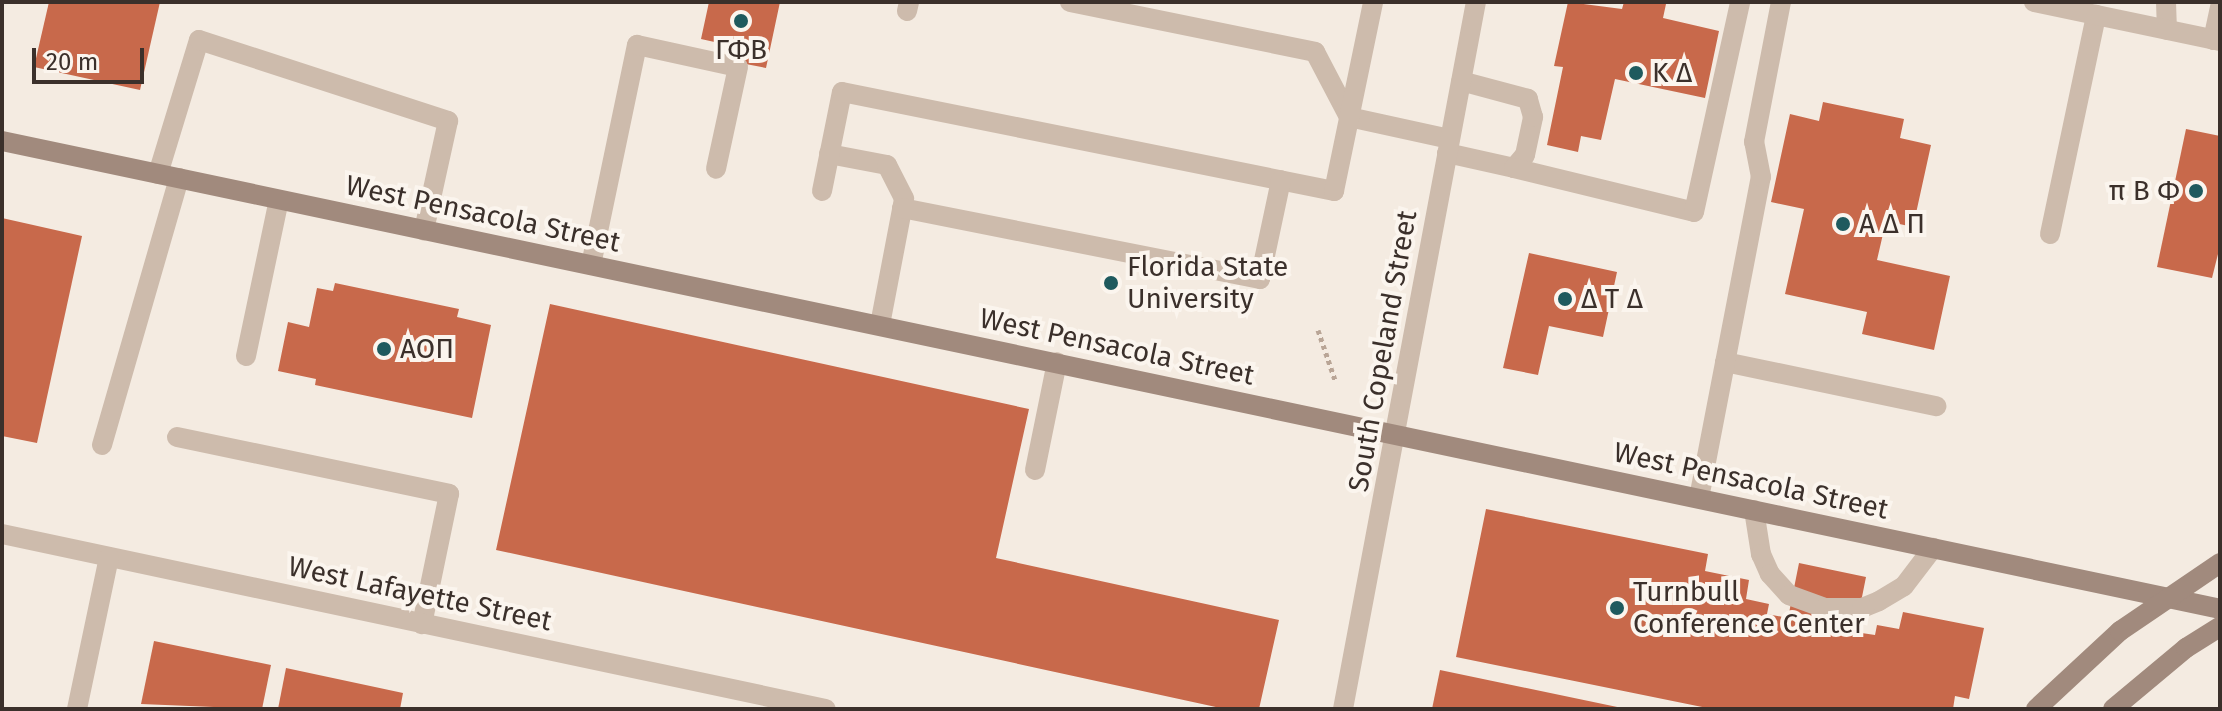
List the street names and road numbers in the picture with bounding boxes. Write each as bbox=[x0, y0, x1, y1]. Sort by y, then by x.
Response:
street label: West Pensacola Street bbox=[343, 168, 623, 260]
street label: South Copeland Street bbox=[1342, 208, 1424, 494]
street label: West Pensacola Street bbox=[977, 301, 1257, 393]
street label: West Pensacola Street bbox=[1611, 435, 1891, 527]
street label: West Lafayette Street bbox=[285, 550, 555, 638]

